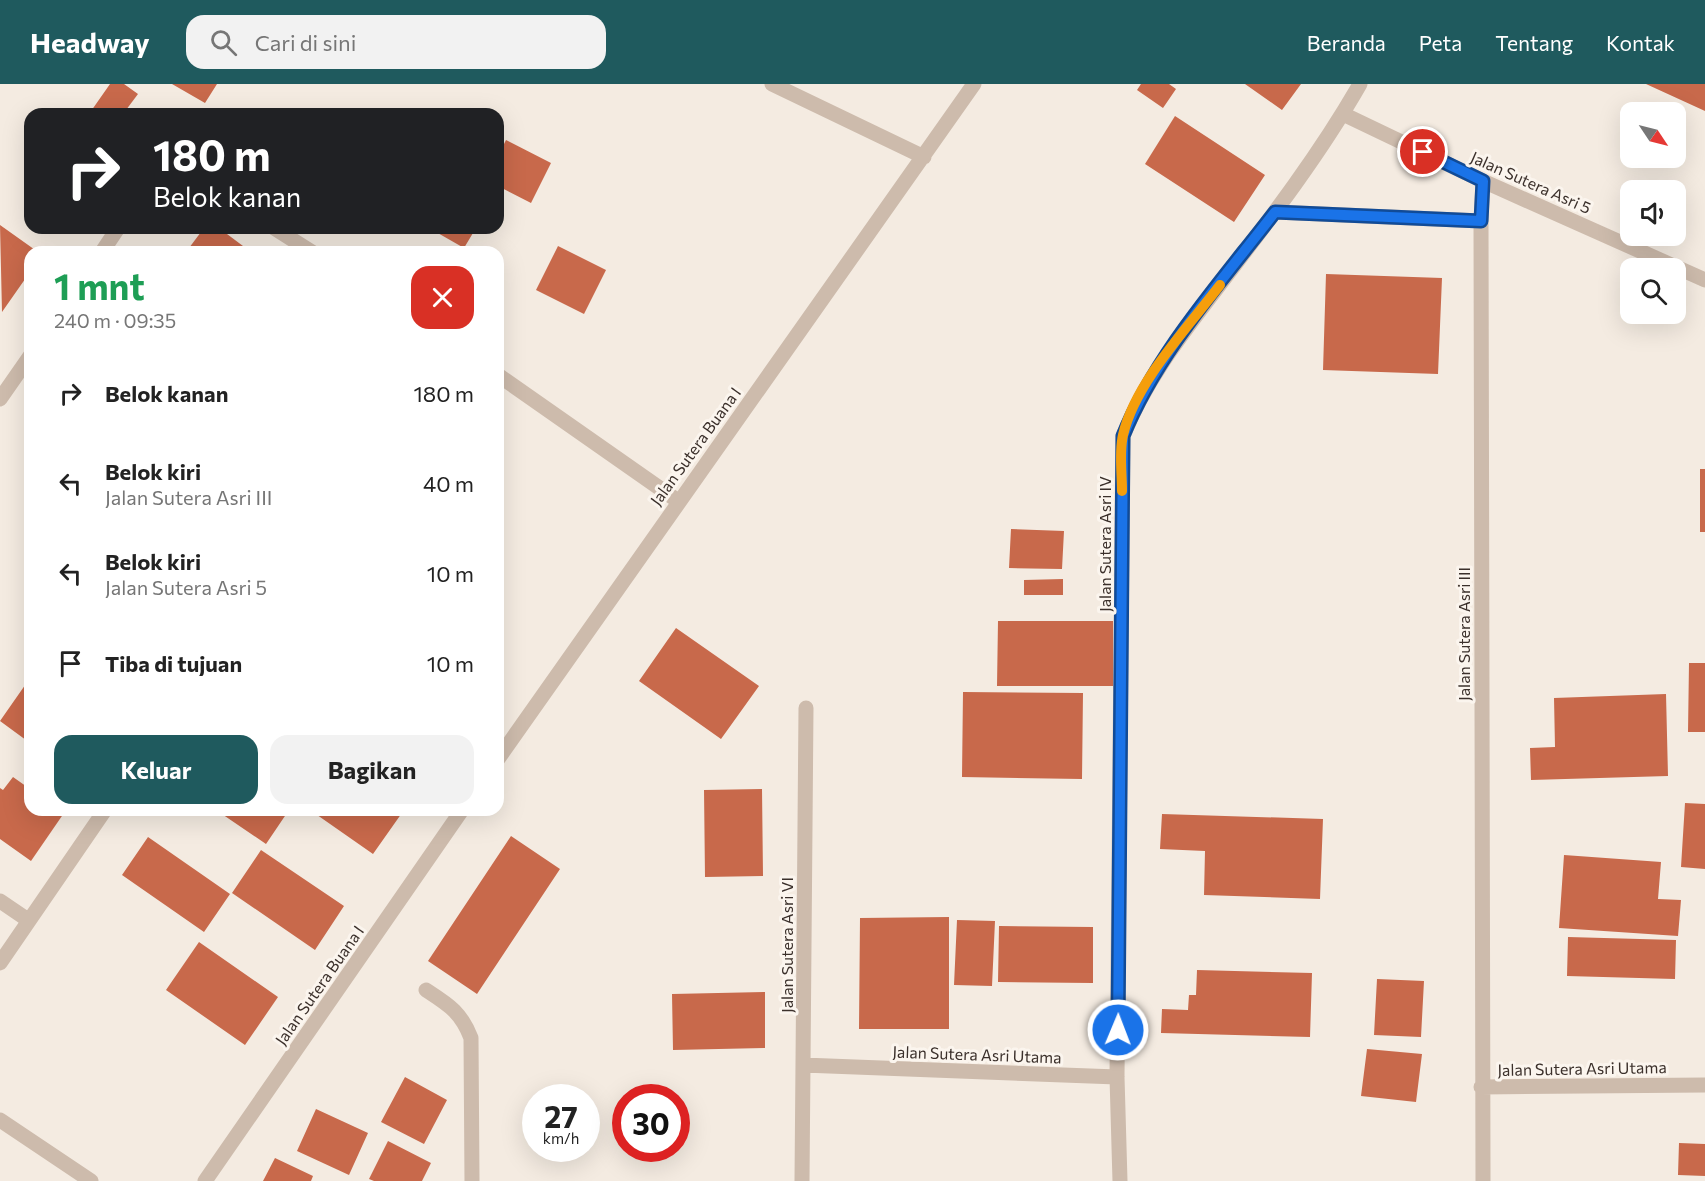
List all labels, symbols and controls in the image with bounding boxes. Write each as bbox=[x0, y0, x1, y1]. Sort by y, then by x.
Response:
search box bbox=[186, 15, 606, 69]
text: Headway bbox=[30, 25, 150, 59]
icon: search bbox=[207, 26, 240, 59]
text: Cari di sini bbox=[255, 29, 356, 56]
text: Beranda bbox=[1307, 30, 1386, 55]
text: Peta bbox=[1419, 30, 1462, 55]
text: Tentang bbox=[1495, 30, 1573, 55]
text: Kontak bbox=[1606, 30, 1675, 55]
north arrow bbox=[1620, 102, 1686, 168]
map controls bbox=[1620, 102, 1686, 324]
pin bbox=[1397, 126, 1448, 177]
text: 180 m bbox=[153, 128, 271, 180]
icon: right bbox=[54, 132, 132, 210]
icon: arrive bbox=[1406, 135, 1439, 168]
street label: Jalan Sutera Asri 5 bbox=[1468, 147, 1594, 217]
text: Belok kanan bbox=[153, 180, 301, 213]
button: sound bbox=[1620, 180, 1686, 246]
button: search bbox=[1620, 258, 1686, 324]
text: 1 mnt bbox=[54, 263, 145, 307]
button: close bbox=[411, 266, 474, 329]
text: 240 m · 09:35 bbox=[54, 308, 176, 332]
icon: right bbox=[54, 377, 87, 410]
text: Belok kanan bbox=[105, 380, 228, 407]
text: 180 m bbox=[413, 380, 474, 407]
street label: Jalan Sutera Buana I bbox=[646, 383, 744, 509]
text: Belok kiri bbox=[105, 458, 201, 485]
icon: left bbox=[54, 467, 87, 500]
text: 40 m bbox=[423, 470, 474, 497]
street label: Jalan Sutera Asri IV bbox=[1095, 476, 1114, 612]
text: Jalan Sutera Asri III bbox=[105, 485, 272, 509]
text: Belok kiri bbox=[105, 548, 201, 575]
icon: left bbox=[54, 557, 87, 590]
text: 10 m bbox=[427, 560, 474, 587]
street label: Jalan Sutera Asri III bbox=[1454, 567, 1473, 701]
text: Jalan Sutera Asri 5 bbox=[105, 575, 267, 599]
icon: arrive bbox=[54, 647, 87, 680]
text: Tiba di tujuan bbox=[105, 650, 242, 677]
text: 10 m bbox=[427, 650, 474, 677]
button: Keluar bbox=[54, 735, 258, 804]
button: Bagikan bbox=[270, 735, 474, 804]
street label: Jalan Sutera Asri VI bbox=[777, 877, 796, 1013]
street label: Jalan Sutera Buana I bbox=[271, 922, 367, 1048]
position arrow bbox=[1086, 998, 1150, 1062]
street label: Jalan Sutera Asri Utama bbox=[892, 1042, 1062, 1066]
street label: Jalan Sutera Asri Utama bbox=[1497, 1057, 1667, 1079]
speed limit sign: 30 bbox=[612, 1084, 690, 1162]
text: 27 bbox=[544, 1097, 578, 1134]
text: km/h bbox=[543, 1129, 579, 1147]

